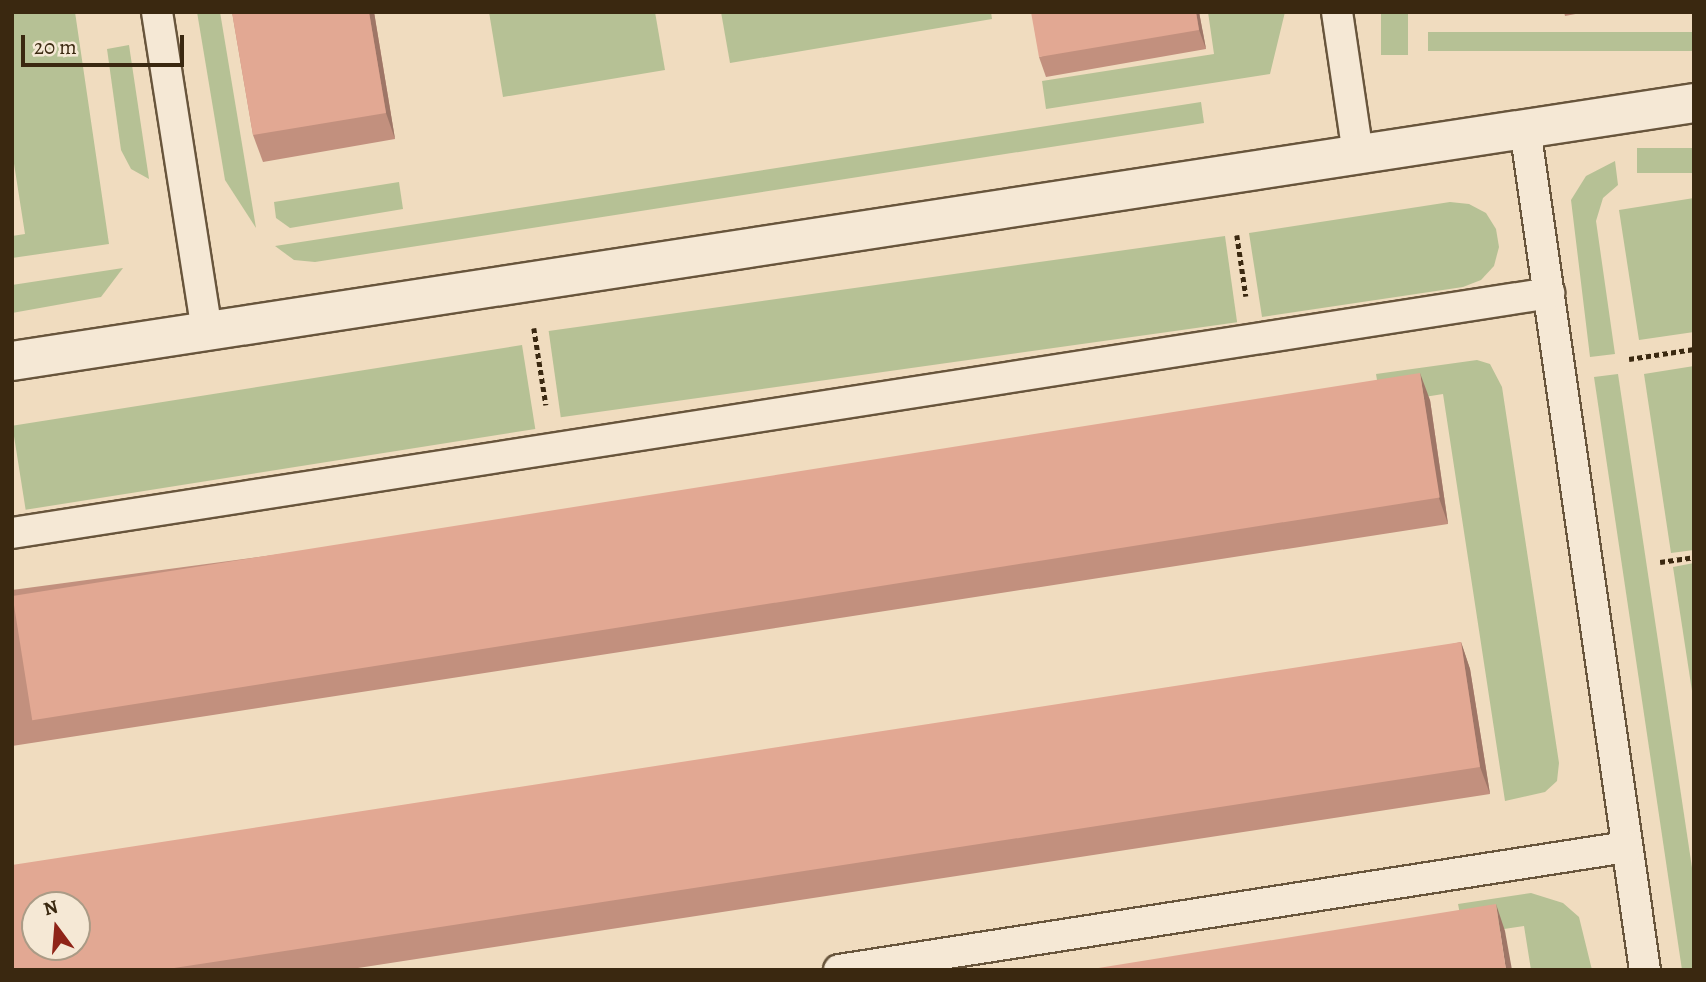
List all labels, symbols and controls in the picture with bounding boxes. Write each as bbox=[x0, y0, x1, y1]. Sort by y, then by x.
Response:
scale bar bbox=[24, 21, 187, 65]
text: 20 m bbox=[34, 33, 77, 61]
north arrow bbox=[21, 891, 91, 961]
text: N bbox=[41, 893, 61, 922]

